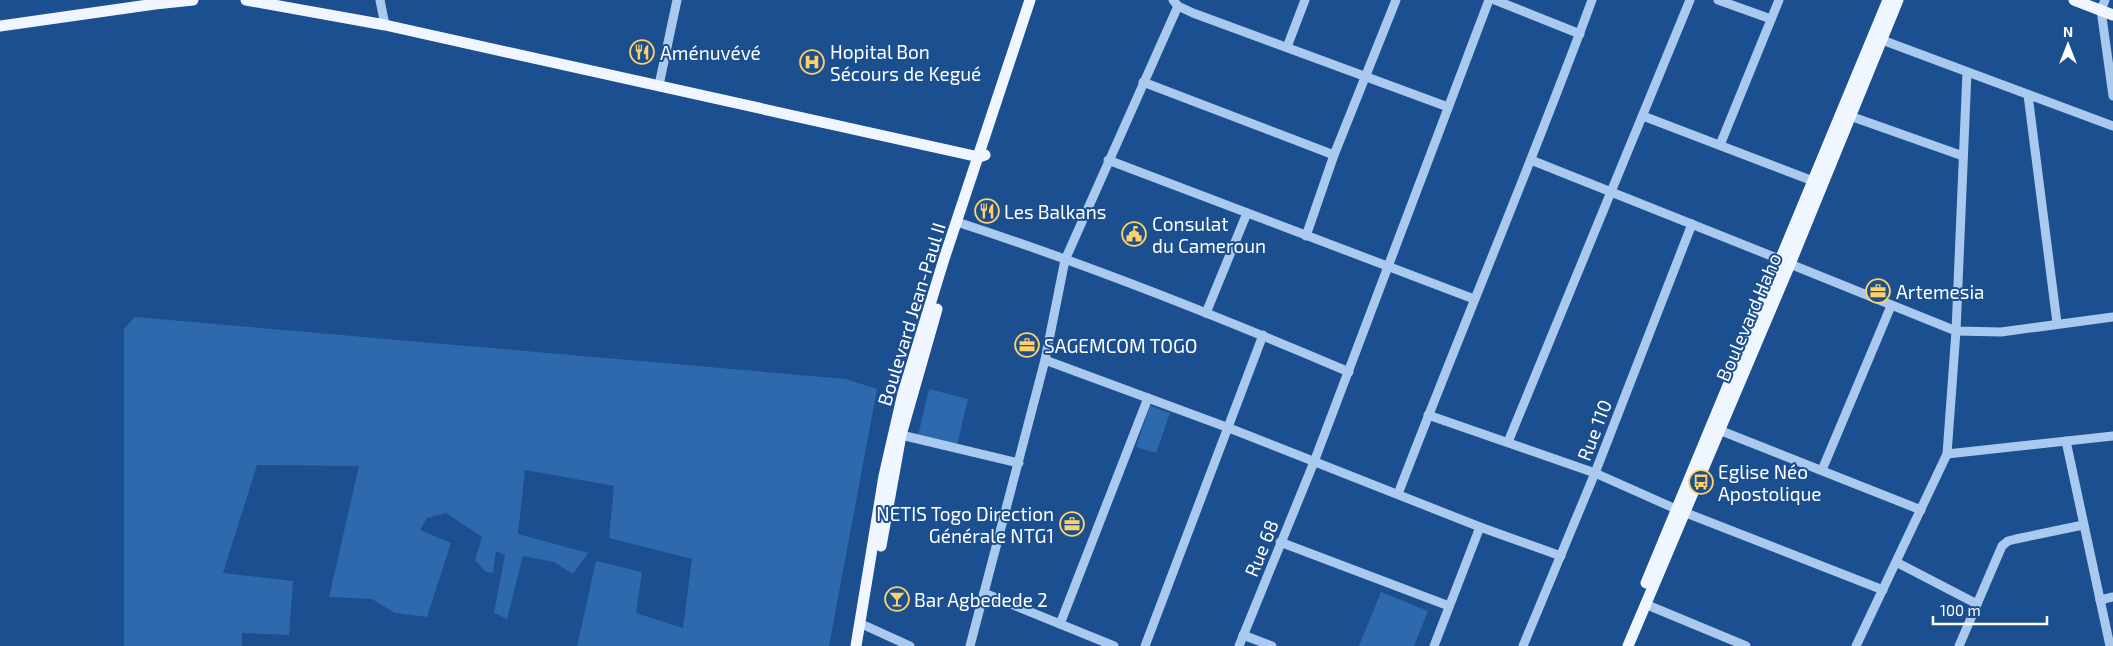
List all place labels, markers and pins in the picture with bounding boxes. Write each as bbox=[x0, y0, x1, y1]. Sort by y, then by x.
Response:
restaurant icon: Aménuvévé bbox=[629, 39, 655, 65]
place label: Hopital Bon Sécours de Kegué bbox=[830, 40, 981, 85]
place label: Aménuvévé bbox=[660, 41, 761, 64]
hospital icon: Hopital Bon Sécours de Kegué bbox=[799, 49, 825, 75]
restaurant icon: Les Balkans bbox=[974, 198, 1000, 224]
place label: Les Balkans bbox=[1004, 200, 1106, 223]
place label: Consulat du Cameroun bbox=[1152, 212, 1266, 257]
public building icon: Consulat du Cameroun bbox=[1121, 221, 1147, 247]
office icon: Artemesia bbox=[1865, 278, 1891, 304]
place label: Artemesia bbox=[1896, 280, 1985, 303]
office icon: SAGEMCOM TOGO bbox=[1014, 332, 1040, 358]
place label: SAGEMCOM TOGO bbox=[1044, 334, 1198, 357]
place label: Eglise Néo Apostolique bbox=[1718, 460, 1822, 505]
bus stop icon: Eglise Néo Apostolique bbox=[1688, 469, 1714, 495]
place label: NETIS Togo Direction Générale NTG1 bbox=[876, 502, 1054, 547]
office icon: NETIS Togo Direction Générale NTG1 bbox=[1059, 511, 1085, 537]
bar icon: Bar Agbedede 2 bbox=[884, 586, 910, 612]
place label: Bar Agbedede 2 bbox=[914, 588, 1048, 611]

